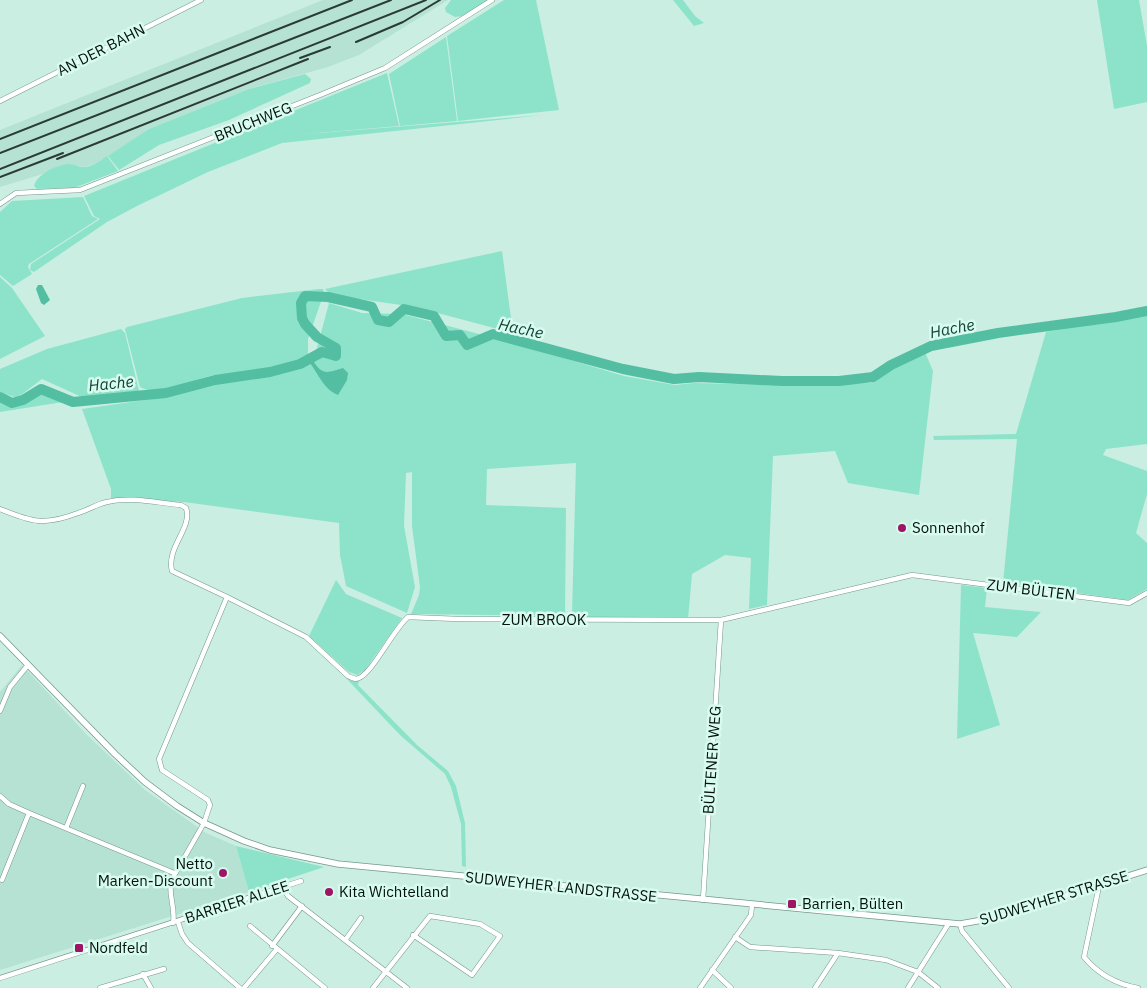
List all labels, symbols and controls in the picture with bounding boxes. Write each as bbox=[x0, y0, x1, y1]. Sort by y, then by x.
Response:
street label: AN DER BAHN bbox=[54, 19, 148, 80]
street label: BRUCHWEG bbox=[211, 97, 294, 146]
water label: Hache bbox=[497, 314, 545, 342]
water label: Hache bbox=[928, 314, 976, 342]
water label: Hache bbox=[87, 371, 135, 395]
place label: Sonnenhof bbox=[912, 518, 985, 537]
marker: Sonnenhof bbox=[896, 522, 908, 534]
street label: ZUM BÜLTEN bbox=[986, 575, 1076, 604]
street label: ZUM BROOK bbox=[502, 610, 587, 629]
street label: BÜLTENER WEG bbox=[698, 705, 725, 815]
place label: Netto Marken-Discount bbox=[98, 854, 213, 890]
street label: SUDWEYHER STRASSE bbox=[977, 866, 1131, 929]
marker: Netto Marken-Discount bbox=[217, 867, 229, 879]
street label: SUDWEYHER LANDSTRASSE bbox=[464, 867, 658, 906]
street label: BARRIER ALLEE bbox=[182, 876, 291, 927]
place label: Kita Wichtelland bbox=[339, 882, 449, 901]
marker: Kita Wichtelland bbox=[323, 886, 335, 898]
place label: Barrien, Bülten bbox=[802, 894, 903, 913]
marker: Barrien, Bülten bbox=[786, 898, 798, 910]
place label: Nordfeld bbox=[89, 938, 148, 957]
marker: Nordfeld bbox=[73, 942, 85, 954]

